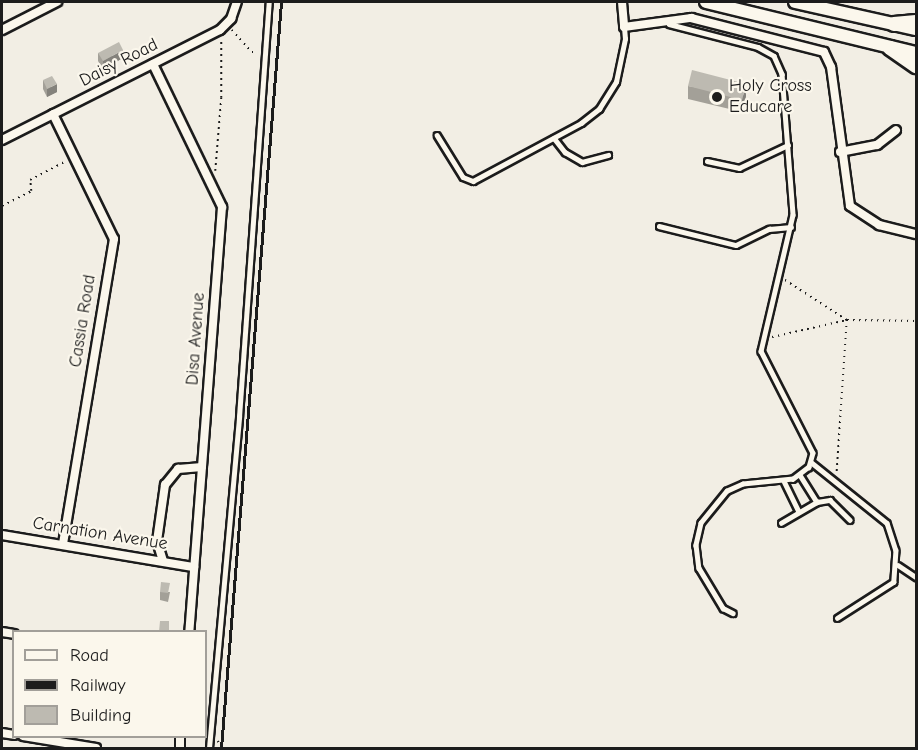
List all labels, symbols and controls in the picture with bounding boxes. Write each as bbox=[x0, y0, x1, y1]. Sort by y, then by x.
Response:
street label: Daisy Road bbox=[76, 34, 162, 92]
place label: Holy Cross Educare bbox=[729, 76, 812, 118]
marker: Holy Cross Educare bbox=[710, 90, 724, 104]
street label: Cassia Road bbox=[65, 273, 101, 369]
street label: Disa Avenue bbox=[182, 292, 210, 386]
street label: Carnation Avenue bbox=[31, 513, 169, 555]
legend bbox=[12, 630, 207, 738]
text: Road bbox=[70, 645, 109, 666]
text: Railway bbox=[70, 675, 126, 696]
text: Building bbox=[70, 705, 132, 726]

